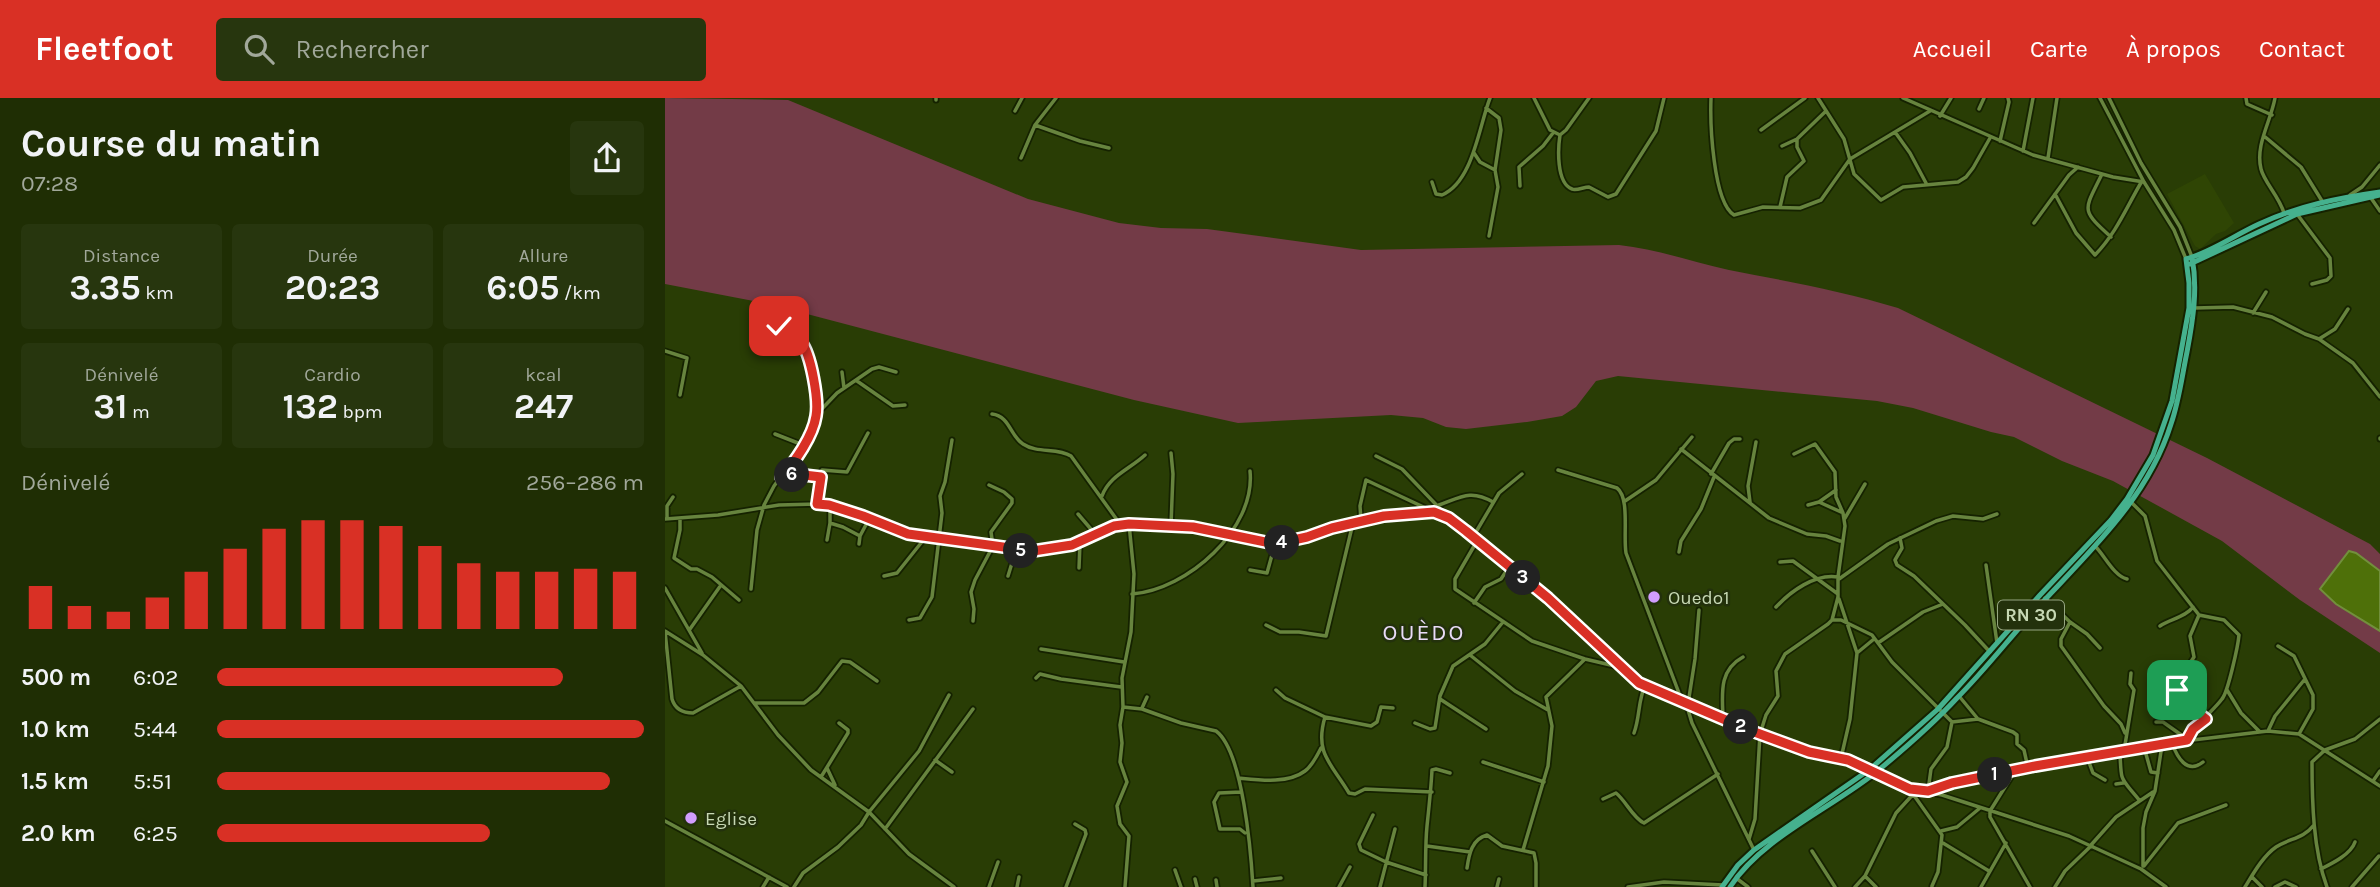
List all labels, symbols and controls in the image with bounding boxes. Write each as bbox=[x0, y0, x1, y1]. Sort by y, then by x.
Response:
search box bbox=[216, 18, 706, 81]
text: Fleetfoot bbox=[35, 30, 174, 68]
icon: search bbox=[240, 30, 278, 68]
text: Rechercher bbox=[296, 34, 429, 65]
text: Accueil bbox=[1913, 35, 1992, 63]
text: Carte bbox=[2030, 35, 2088, 63]
text: À propos bbox=[2126, 35, 2221, 63]
text: Contact bbox=[2259, 35, 2345, 63]
text: Course du matin bbox=[21, 121, 321, 166]
button: share bbox=[570, 121, 644, 195]
text: 07:28 bbox=[21, 170, 78, 197]
text: Distance bbox=[83, 245, 160, 267]
text: Durée bbox=[307, 245, 358, 267]
text: Allure bbox=[519, 245, 568, 267]
text: 3.35 bbox=[69, 267, 141, 308]
text: 20:23 bbox=[285, 267, 380, 308]
text: 6:05 bbox=[486, 267, 559, 308]
text: km bbox=[141, 282, 174, 304]
text: /km bbox=[559, 282, 601, 304]
pin bbox=[749, 296, 809, 356]
icon: check bbox=[760, 307, 798, 345]
text: Dénivelé bbox=[85, 364, 158, 386]
text: Cardio bbox=[304, 364, 361, 386]
text: kcal bbox=[525, 364, 562, 386]
text: 31 bbox=[93, 386, 127, 427]
text: 132 bbox=[282, 386, 338, 427]
text: 247 bbox=[514, 386, 573, 427]
text: m bbox=[127, 401, 150, 423]
text: bpm bbox=[338, 401, 383, 423]
pin: 6 bbox=[775, 458, 809, 492]
text: 6 bbox=[786, 463, 797, 485]
text: Dénivelé bbox=[21, 469, 110, 496]
text: 256–286 m bbox=[526, 469, 644, 496]
pin: 4 bbox=[1265, 526, 1299, 560]
text: 4 bbox=[1276, 531, 1287, 553]
pin: 5 bbox=[1003, 533, 1039, 568]
text: 5 bbox=[1015, 539, 1026, 561]
pin: 3 bbox=[1505, 560, 1541, 596]
text: 3 bbox=[1517, 566, 1528, 588]
place label: Ouedo1 bbox=[1668, 587, 1729, 609]
marker: Ouedo1 bbox=[1646, 589, 1662, 605]
road number: RN 30 bbox=[1998, 601, 2064, 630]
district label: OUÈDO bbox=[1383, 619, 1465, 646]
pin bbox=[2147, 660, 2207, 720]
text: 500 m bbox=[21, 664, 91, 691]
text: 6:02 bbox=[133, 664, 178, 691]
icon: arrive bbox=[2158, 671, 2196, 709]
pin: 2 bbox=[1723, 710, 1759, 744]
text: 2 bbox=[1735, 715, 1746, 737]
text: 1.0 km bbox=[21, 716, 90, 743]
text: 5:44 bbox=[133, 716, 177, 743]
pin: 1 bbox=[1977, 758, 2013, 792]
text: 1 bbox=[1991, 763, 1998, 785]
text: 1.5 km bbox=[21, 768, 89, 795]
text: 5:51 bbox=[133, 768, 172, 795]
place label: Eglise bbox=[705, 808, 757, 830]
marker: Eglise bbox=[683, 810, 699, 826]
text: 2.0 km bbox=[21, 820, 96, 847]
text: 6:25 bbox=[133, 820, 178, 847]

